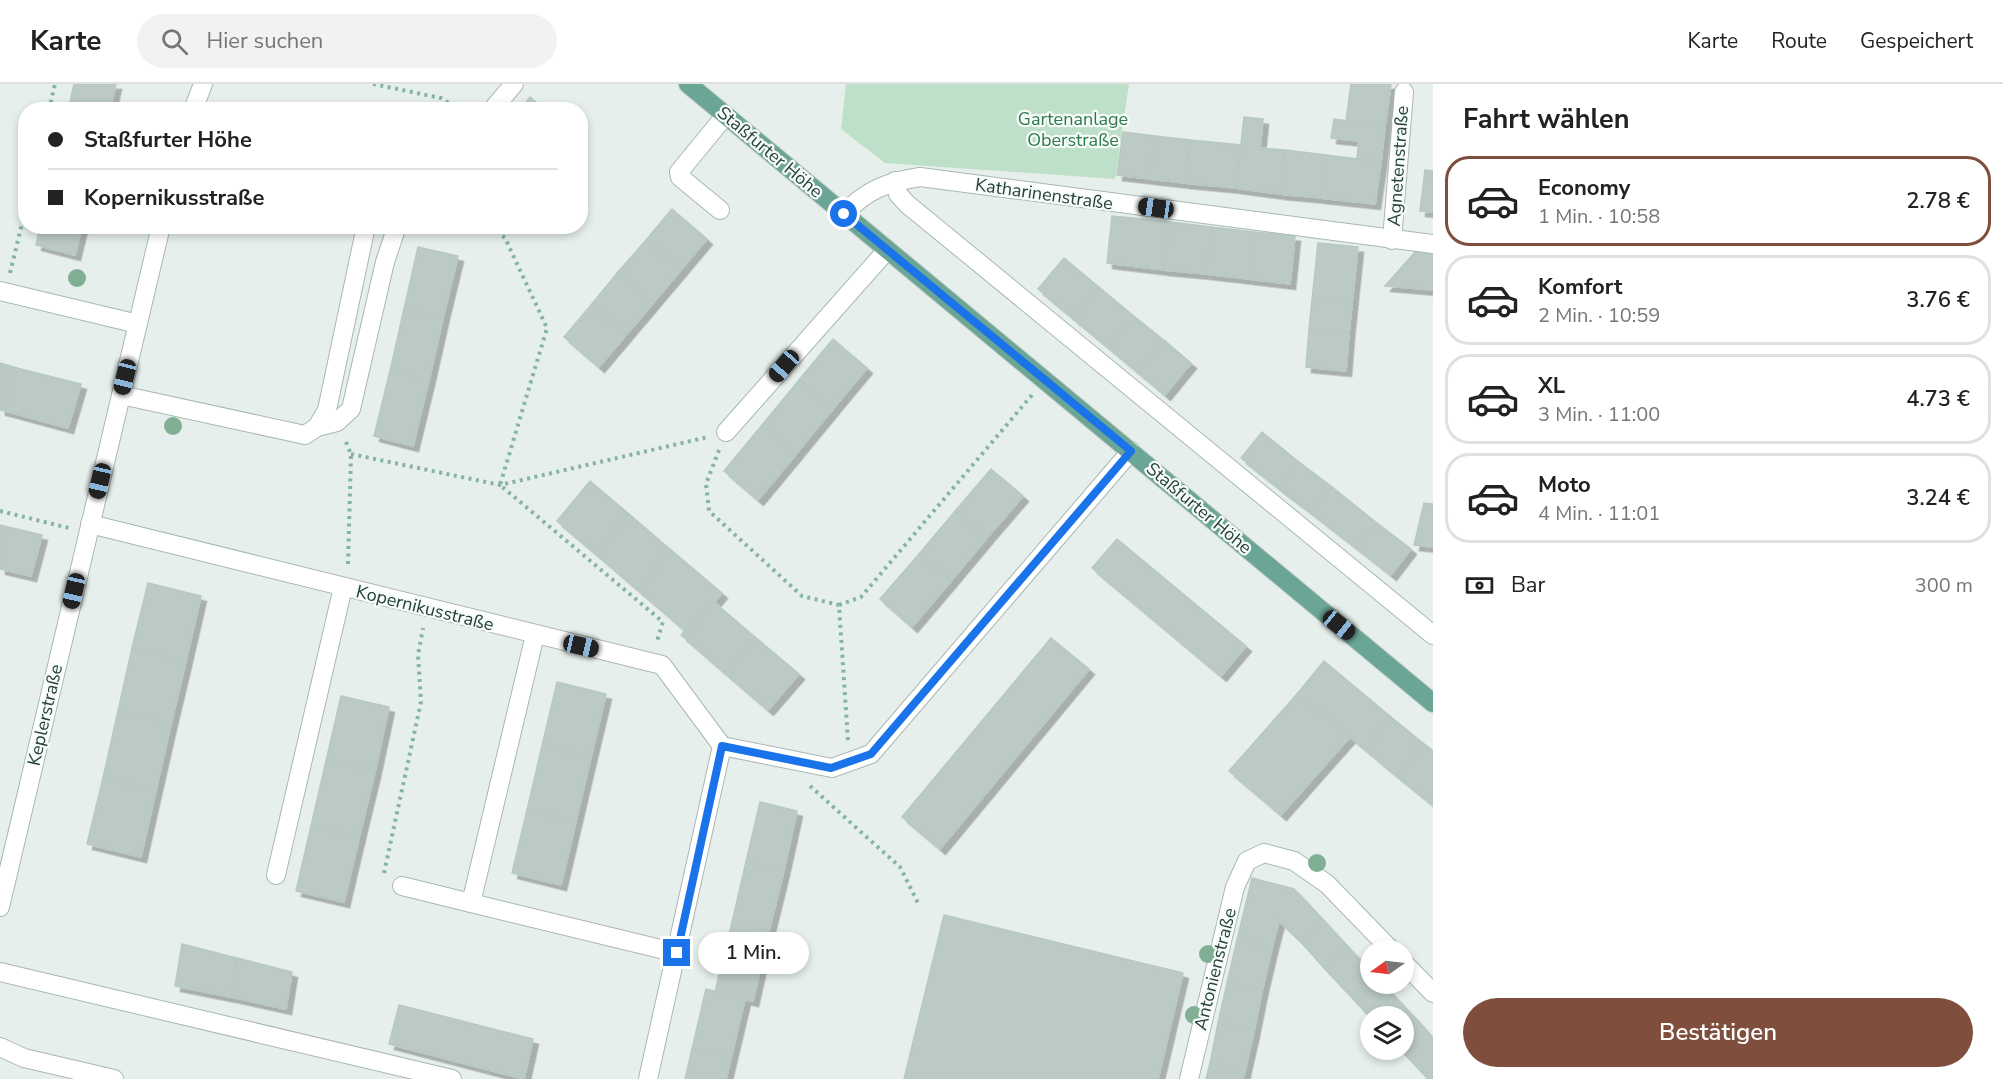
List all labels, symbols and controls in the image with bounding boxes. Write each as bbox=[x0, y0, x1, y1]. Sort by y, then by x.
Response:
search box bbox=[137, 14, 557, 68]
text: Karte bbox=[30, 22, 101, 60]
icon: search bbox=[158, 25, 191, 58]
text: Hier suchen bbox=[206, 26, 323, 56]
text: Karte bbox=[1688, 27, 1738, 55]
text: Route bbox=[1771, 27, 1827, 55]
text: Gespeichert bbox=[1860, 27, 1973, 55]
street label: Staßfurter Höhe bbox=[712, 101, 828, 203]
text: Fahrt wählen bbox=[1463, 101, 1629, 138]
street label: Agnetenstraße bbox=[1382, 105, 1414, 227]
park label: Gartenanlage Oberstraße bbox=[1018, 107, 1128, 152]
text: Staßfurter Höhe bbox=[84, 125, 252, 155]
street label: Katharinenstraße bbox=[974, 172, 1114, 216]
text: Economy bbox=[1538, 173, 1630, 203]
icon: car bbox=[1466, 174, 1520, 228]
text: Kopernikusstraße bbox=[84, 183, 264, 213]
text: 2.78 € bbox=[1906, 186, 1970, 216]
car bbox=[1137, 197, 1175, 219]
route start bbox=[830, 200, 857, 227]
text: 1 Min. · 10:58 bbox=[1538, 203, 1660, 230]
text: Komfort bbox=[1538, 272, 1622, 302]
icon: car bbox=[1466, 273, 1520, 327]
text: 3.76 € bbox=[1906, 285, 1970, 315]
text: 2 Min. · 10:59 bbox=[1538, 302, 1660, 329]
car bbox=[765, 347, 803, 385]
car bbox=[112, 357, 138, 397]
text: XL bbox=[1538, 371, 1565, 401]
icon: car bbox=[1466, 372, 1520, 426]
text: 4.73 € bbox=[1906, 384, 1970, 414]
text: 3 Min. · 11:00 bbox=[1538, 401, 1660, 428]
street label: Staßfurter Höhe bbox=[1141, 457, 1257, 559]
car bbox=[87, 461, 113, 501]
text: Moto bbox=[1538, 470, 1591, 500]
icon: car bbox=[1466, 471, 1520, 525]
text: 3.24 € bbox=[1906, 483, 1970, 513]
text: 4 Min. · 11:01 bbox=[1538, 500, 1660, 527]
icon: cash bbox=[1463, 569, 1496, 602]
text: Bar bbox=[1511, 570, 1545, 600]
car bbox=[61, 571, 87, 611]
text: 300 m bbox=[1915, 572, 1973, 599]
street label: Kopernikusstraße bbox=[354, 579, 496, 637]
car bbox=[1319, 607, 1359, 643]
car bbox=[561, 633, 601, 659]
street label: Keplerstraße bbox=[22, 662, 68, 768]
street label: Antonienstraße bbox=[1188, 905, 1242, 1033]
callout: 1 Min. bbox=[698, 932, 809, 974]
route end bbox=[663, 939, 690, 966]
text: 1 Min. bbox=[726, 939, 781, 966]
north arrow bbox=[1360, 940, 1414, 994]
map controls bbox=[1360, 940, 1414, 1060]
button: Bestätigen bbox=[1463, 998, 1973, 1067]
button: layers bbox=[1360, 1006, 1414, 1060]

